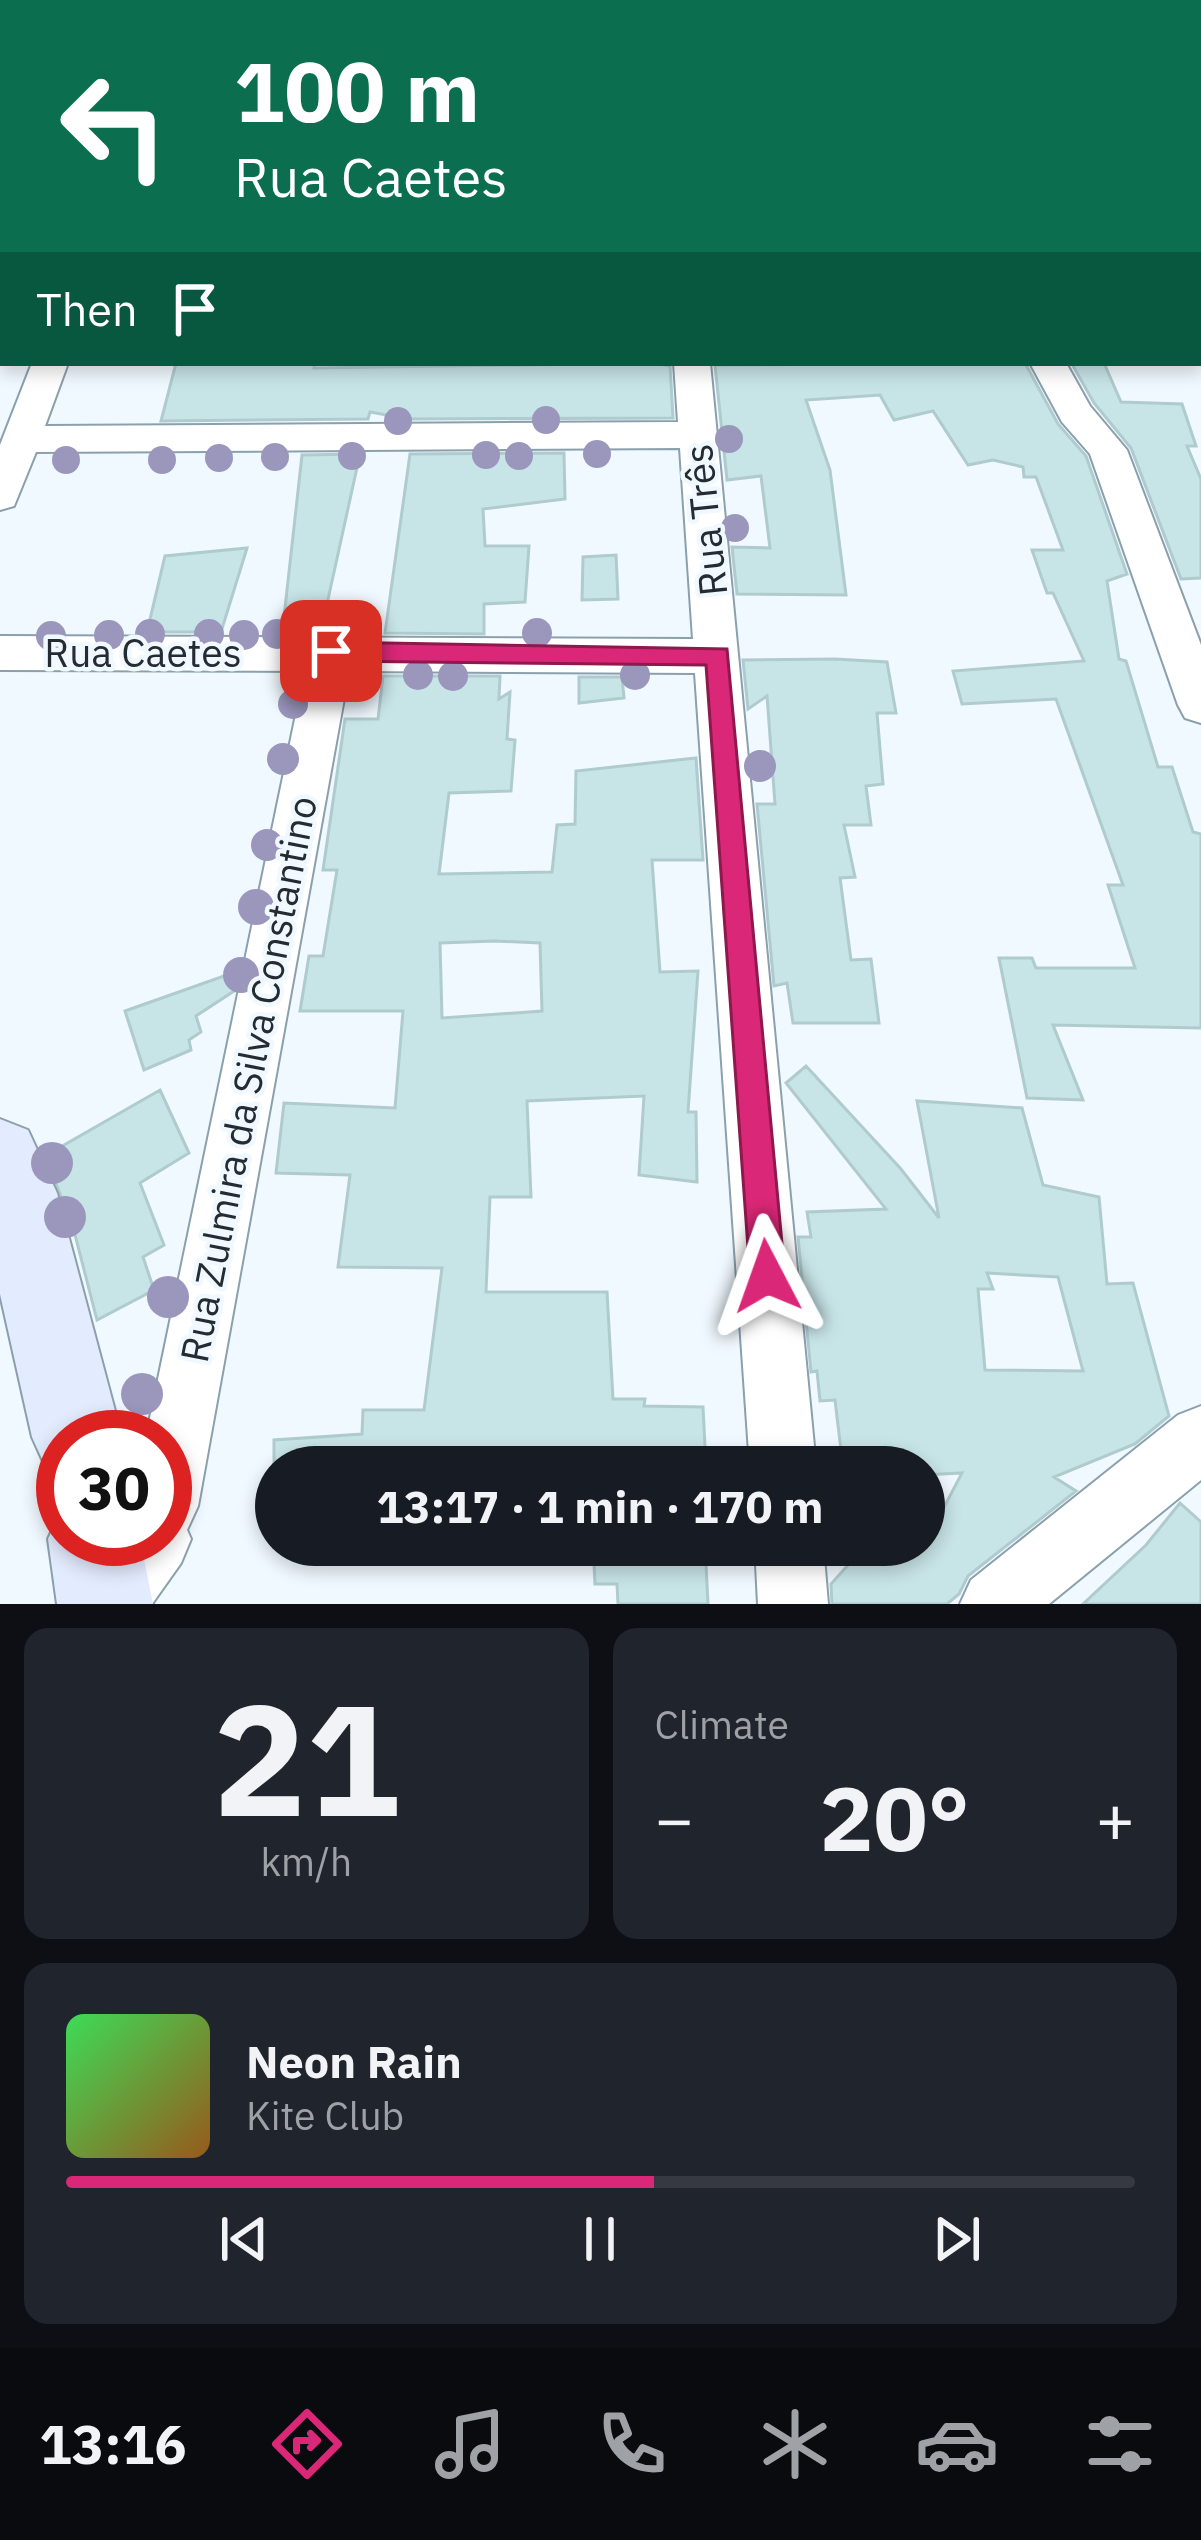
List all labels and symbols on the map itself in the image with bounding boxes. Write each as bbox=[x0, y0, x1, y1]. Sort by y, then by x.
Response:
street label: Rua Três bbox=[672, 442, 738, 598]
pin bbox=[280, 600, 382, 702]
street label: Rua Caetes bbox=[44, 627, 242, 678]
street label: Rua Zulmira da Silva Constantino bbox=[168, 792, 328, 1366]
position arrow bbox=[704, 1213, 830, 1339]
speed limit sign: 30 bbox=[36, 1410, 192, 1566]

